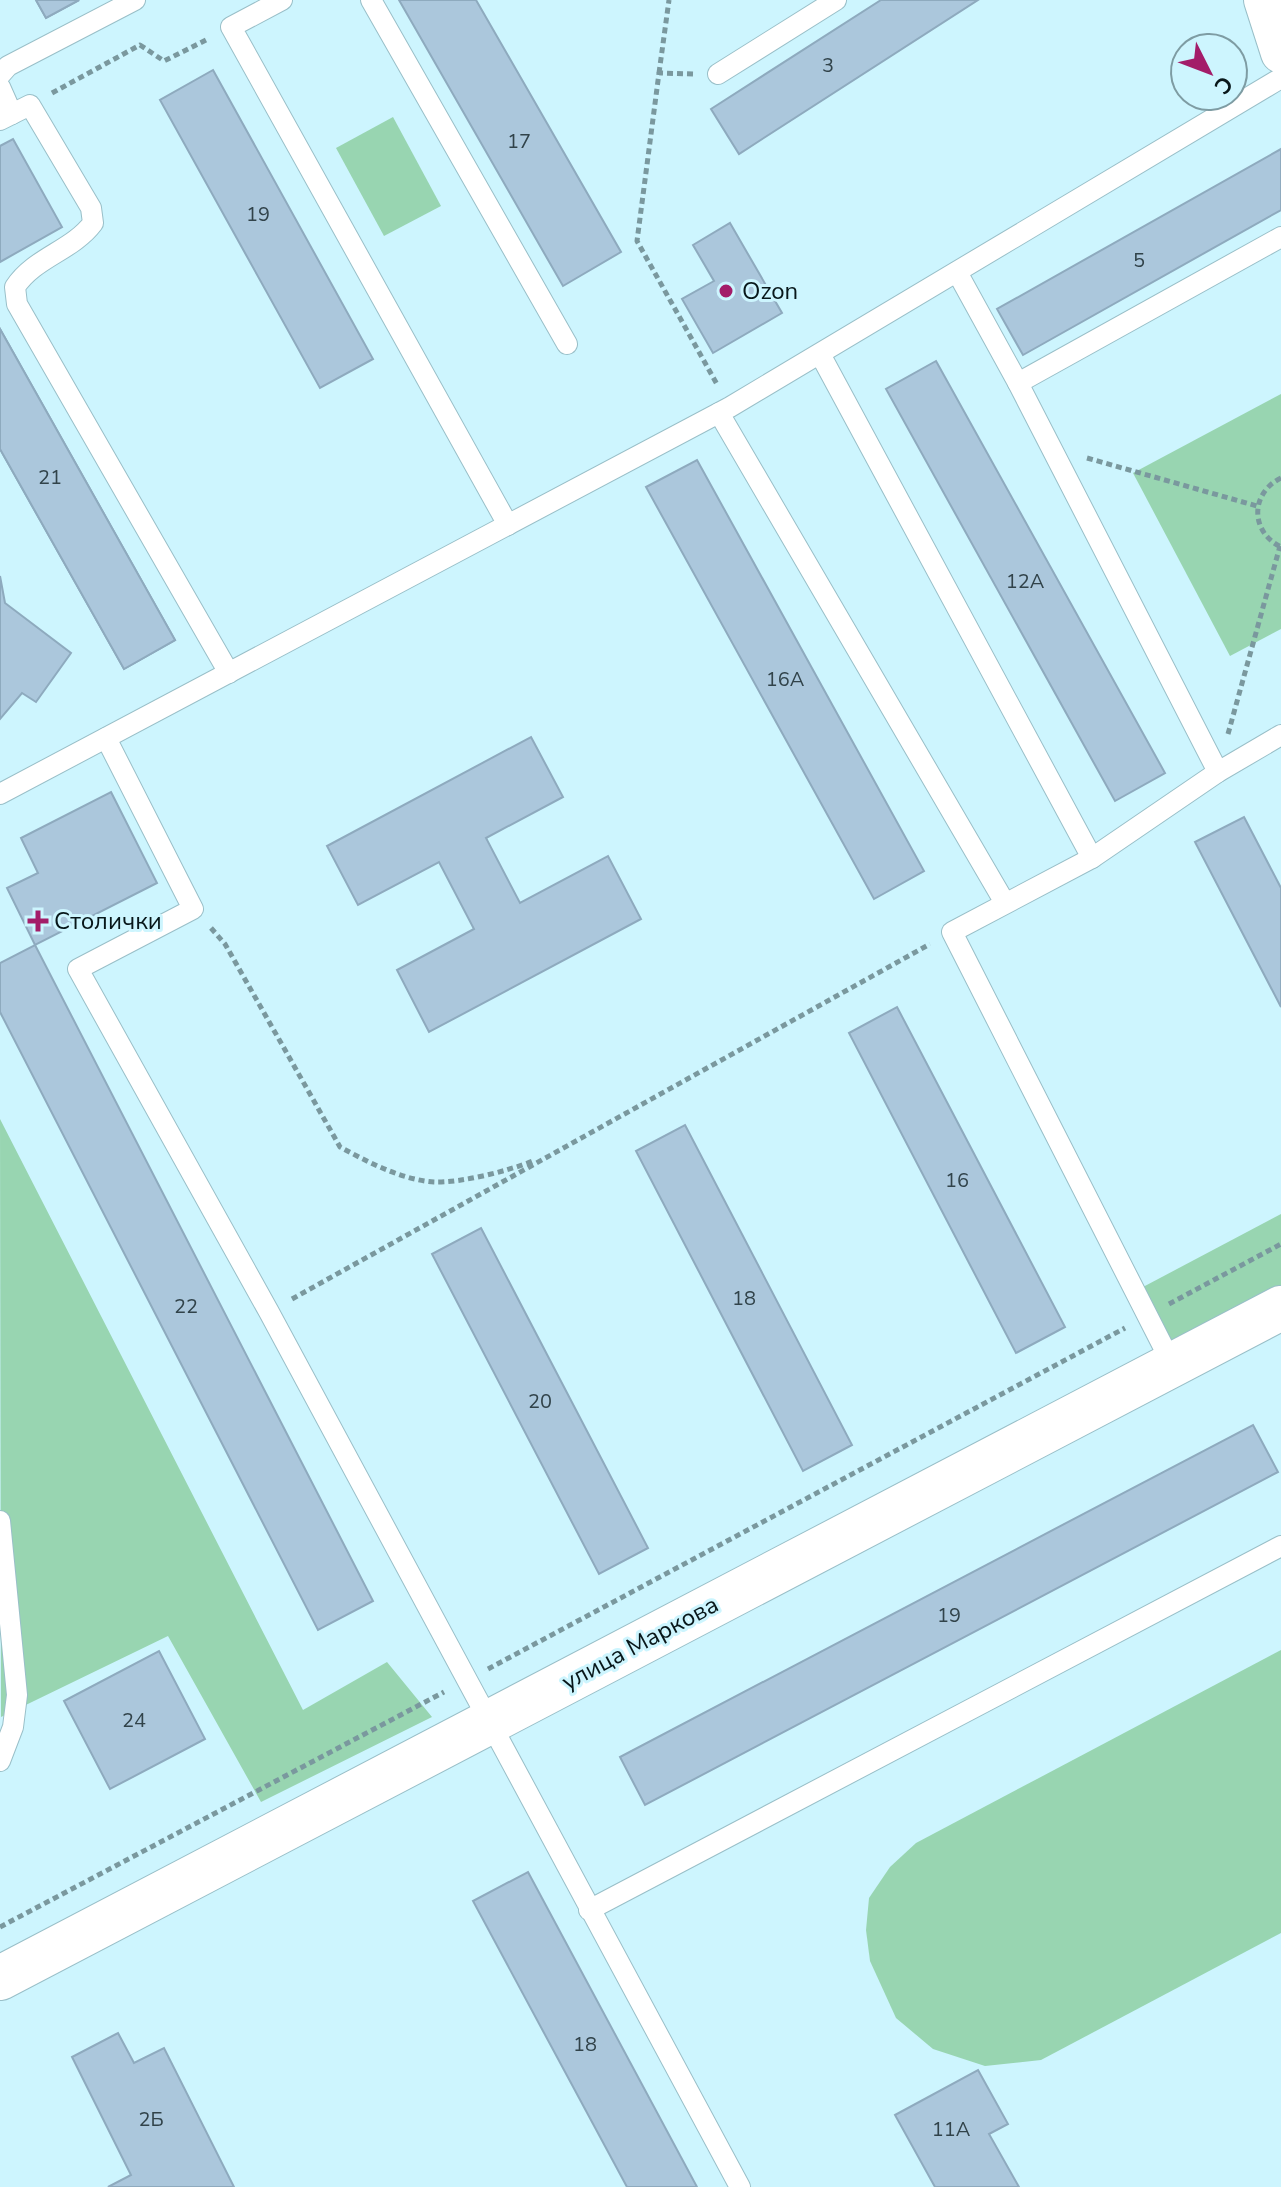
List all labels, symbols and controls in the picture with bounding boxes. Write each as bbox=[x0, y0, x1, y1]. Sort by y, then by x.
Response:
north arrow bbox=[1169, 32, 1249, 112]
house number: 3 bbox=[822, 52, 834, 79]
text: С bbox=[1207, 69, 1239, 100]
house number: 17 bbox=[507, 128, 531, 155]
house number: 19 bbox=[246, 201, 270, 228]
house number: 5 bbox=[1133, 247, 1145, 274]
place label: Ozon bbox=[742, 275, 798, 307]
marker: Ozon bbox=[717, 282, 735, 300]
house number: 21 bbox=[38, 464, 62, 491]
house number: 12А bbox=[1006, 568, 1045, 595]
house number: 16А bbox=[766, 666, 805, 693]
place label: Столички bbox=[54, 905, 162, 937]
marker: Столички bbox=[29, 912, 47, 930]
house number: 16 bbox=[945, 1167, 969, 1194]
house number: 18 bbox=[732, 1285, 756, 1312]
house number: 22 bbox=[174, 1293, 198, 1320]
house number: 20 bbox=[528, 1388, 552, 1415]
street label: улица Маркова bbox=[556, 1588, 724, 1698]
house number: 19 bbox=[937, 1602, 961, 1629]
house number: 24 bbox=[122, 1707, 146, 1734]
house number: 18 bbox=[573, 2031, 597, 2058]
house number: 2Б bbox=[138, 2106, 164, 2133]
house number: 11А bbox=[932, 2116, 971, 2143]

